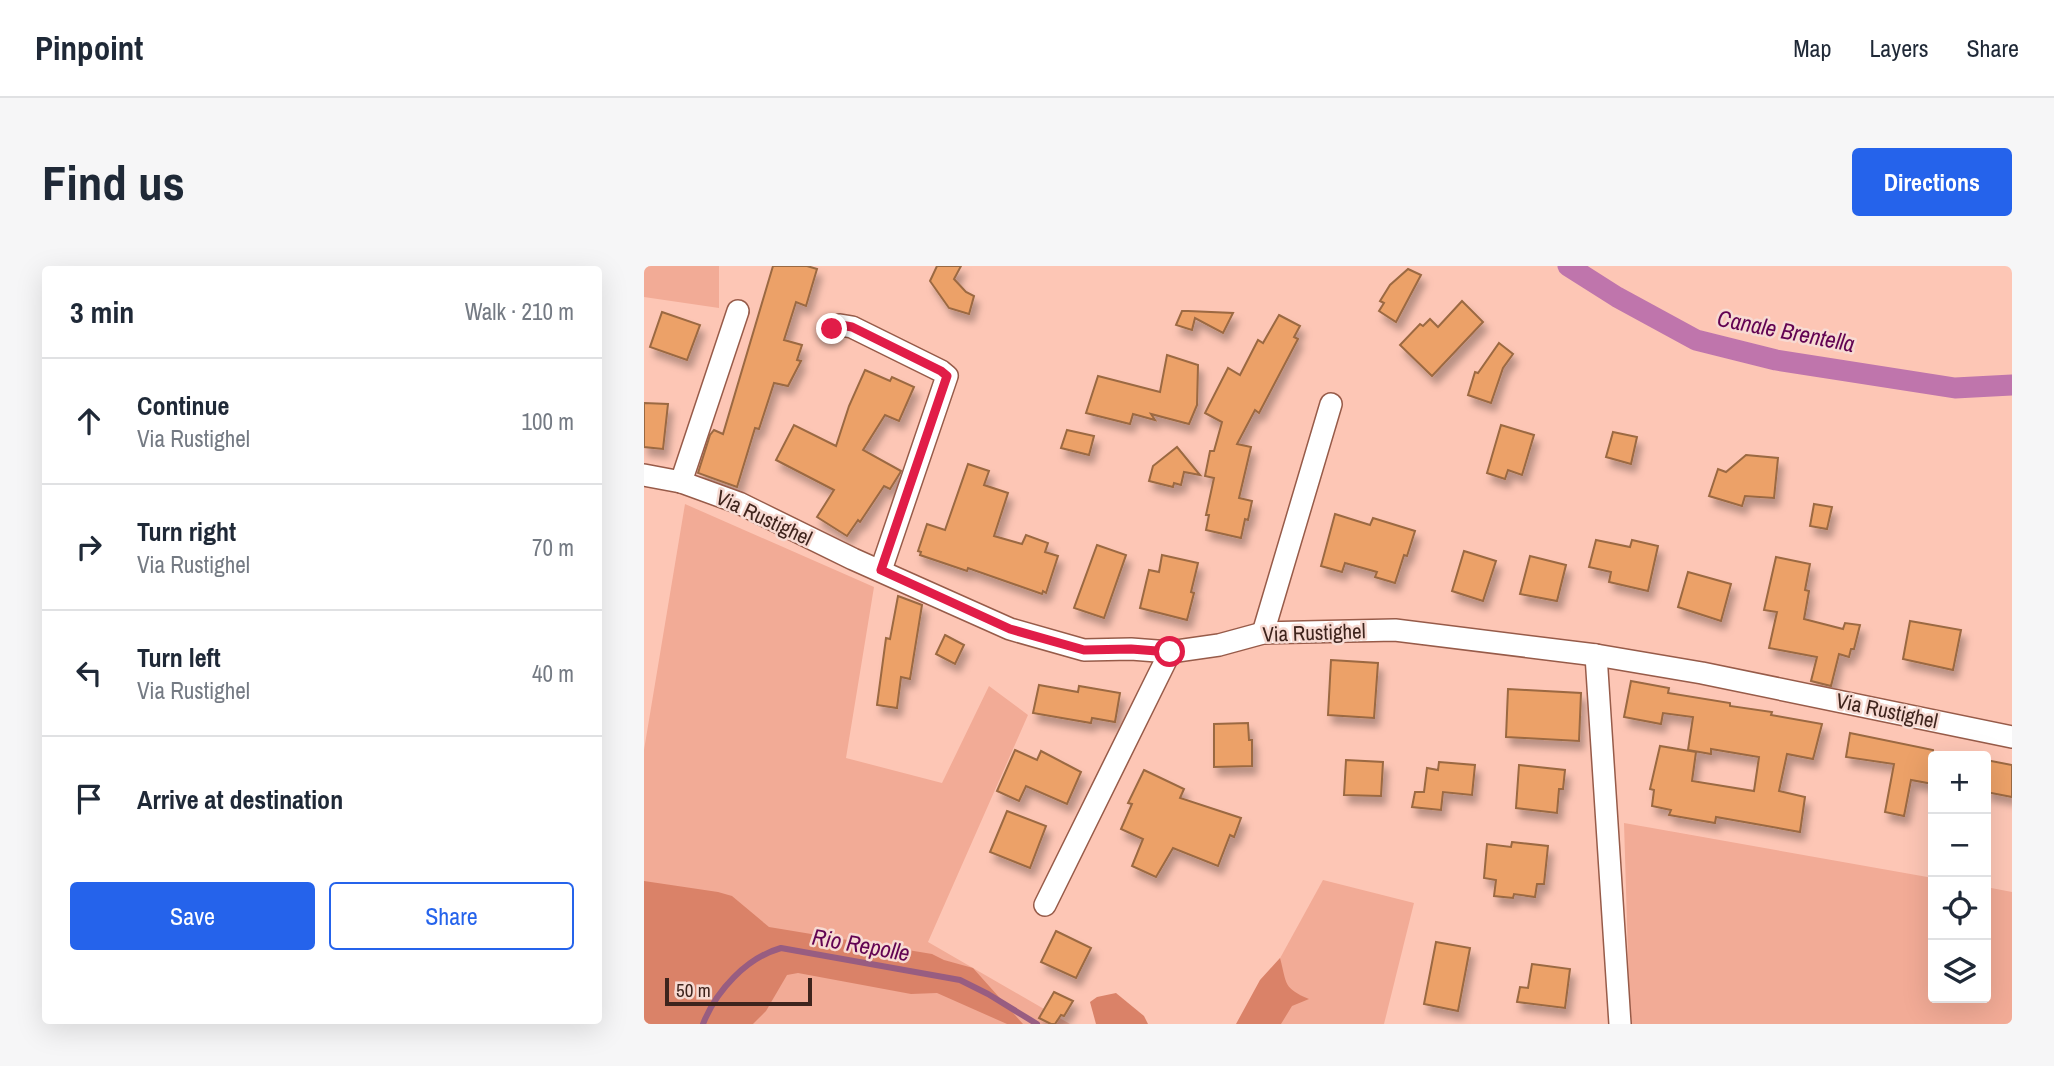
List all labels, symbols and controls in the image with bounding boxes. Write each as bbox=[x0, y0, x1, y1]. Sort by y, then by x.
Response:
text: Pinpoint bbox=[35, 26, 143, 70]
text: Map bbox=[1793, 32, 1831, 64]
text: Layers bbox=[1869, 32, 1928, 64]
text: Share bbox=[1966, 32, 2019, 64]
button: Directions bbox=[1852, 148, 2012, 216]
text: Find us bbox=[42, 149, 185, 215]
text: 3 min bbox=[70, 292, 134, 332]
text: Walk · 210 m bbox=[465, 296, 574, 327]
water label: Canale Brentella bbox=[1715, 302, 1857, 359]
route end bbox=[816, 313, 847, 344]
text: Continue bbox=[137, 388, 229, 423]
icon: ahead bbox=[70, 402, 108, 440]
text: 100 m bbox=[522, 406, 574, 437]
text: Via Rustighel bbox=[137, 423, 250, 454]
street label: Via Rustighel bbox=[711, 483, 817, 552]
text: Turn right bbox=[137, 514, 236, 549]
icon: right bbox=[70, 528, 108, 566]
text: 70 m bbox=[532, 532, 574, 563]
text: Via Rustighel bbox=[137, 549, 250, 580]
street label: Via Rustighel bbox=[1262, 616, 1366, 649]
route start bbox=[1154, 636, 1185, 667]
text: Turn left bbox=[137, 640, 221, 675]
icon: left bbox=[70, 654, 108, 692]
text: 40 m bbox=[532, 658, 574, 689]
text: Via Rustighel bbox=[137, 675, 250, 706]
street label: Via Rustighel bbox=[1834, 686, 1941, 735]
map controls bbox=[1928, 751, 1991, 1003]
button: + bbox=[1928, 751, 1991, 814]
icon: arrive bbox=[70, 780, 108, 818]
text: Arrive at destination bbox=[137, 782, 343, 817]
button: − bbox=[1928, 814, 1991, 877]
button: locate bbox=[1928, 877, 1991, 940]
button: Save bbox=[70, 882, 315, 950]
button: Share bbox=[329, 882, 574, 950]
water label: Rio Repolle bbox=[810, 921, 912, 968]
button: layers bbox=[1928, 940, 1991, 1003]
scale bar bbox=[665, 975, 812, 1007]
text: 50 m bbox=[676, 977, 711, 1003]

